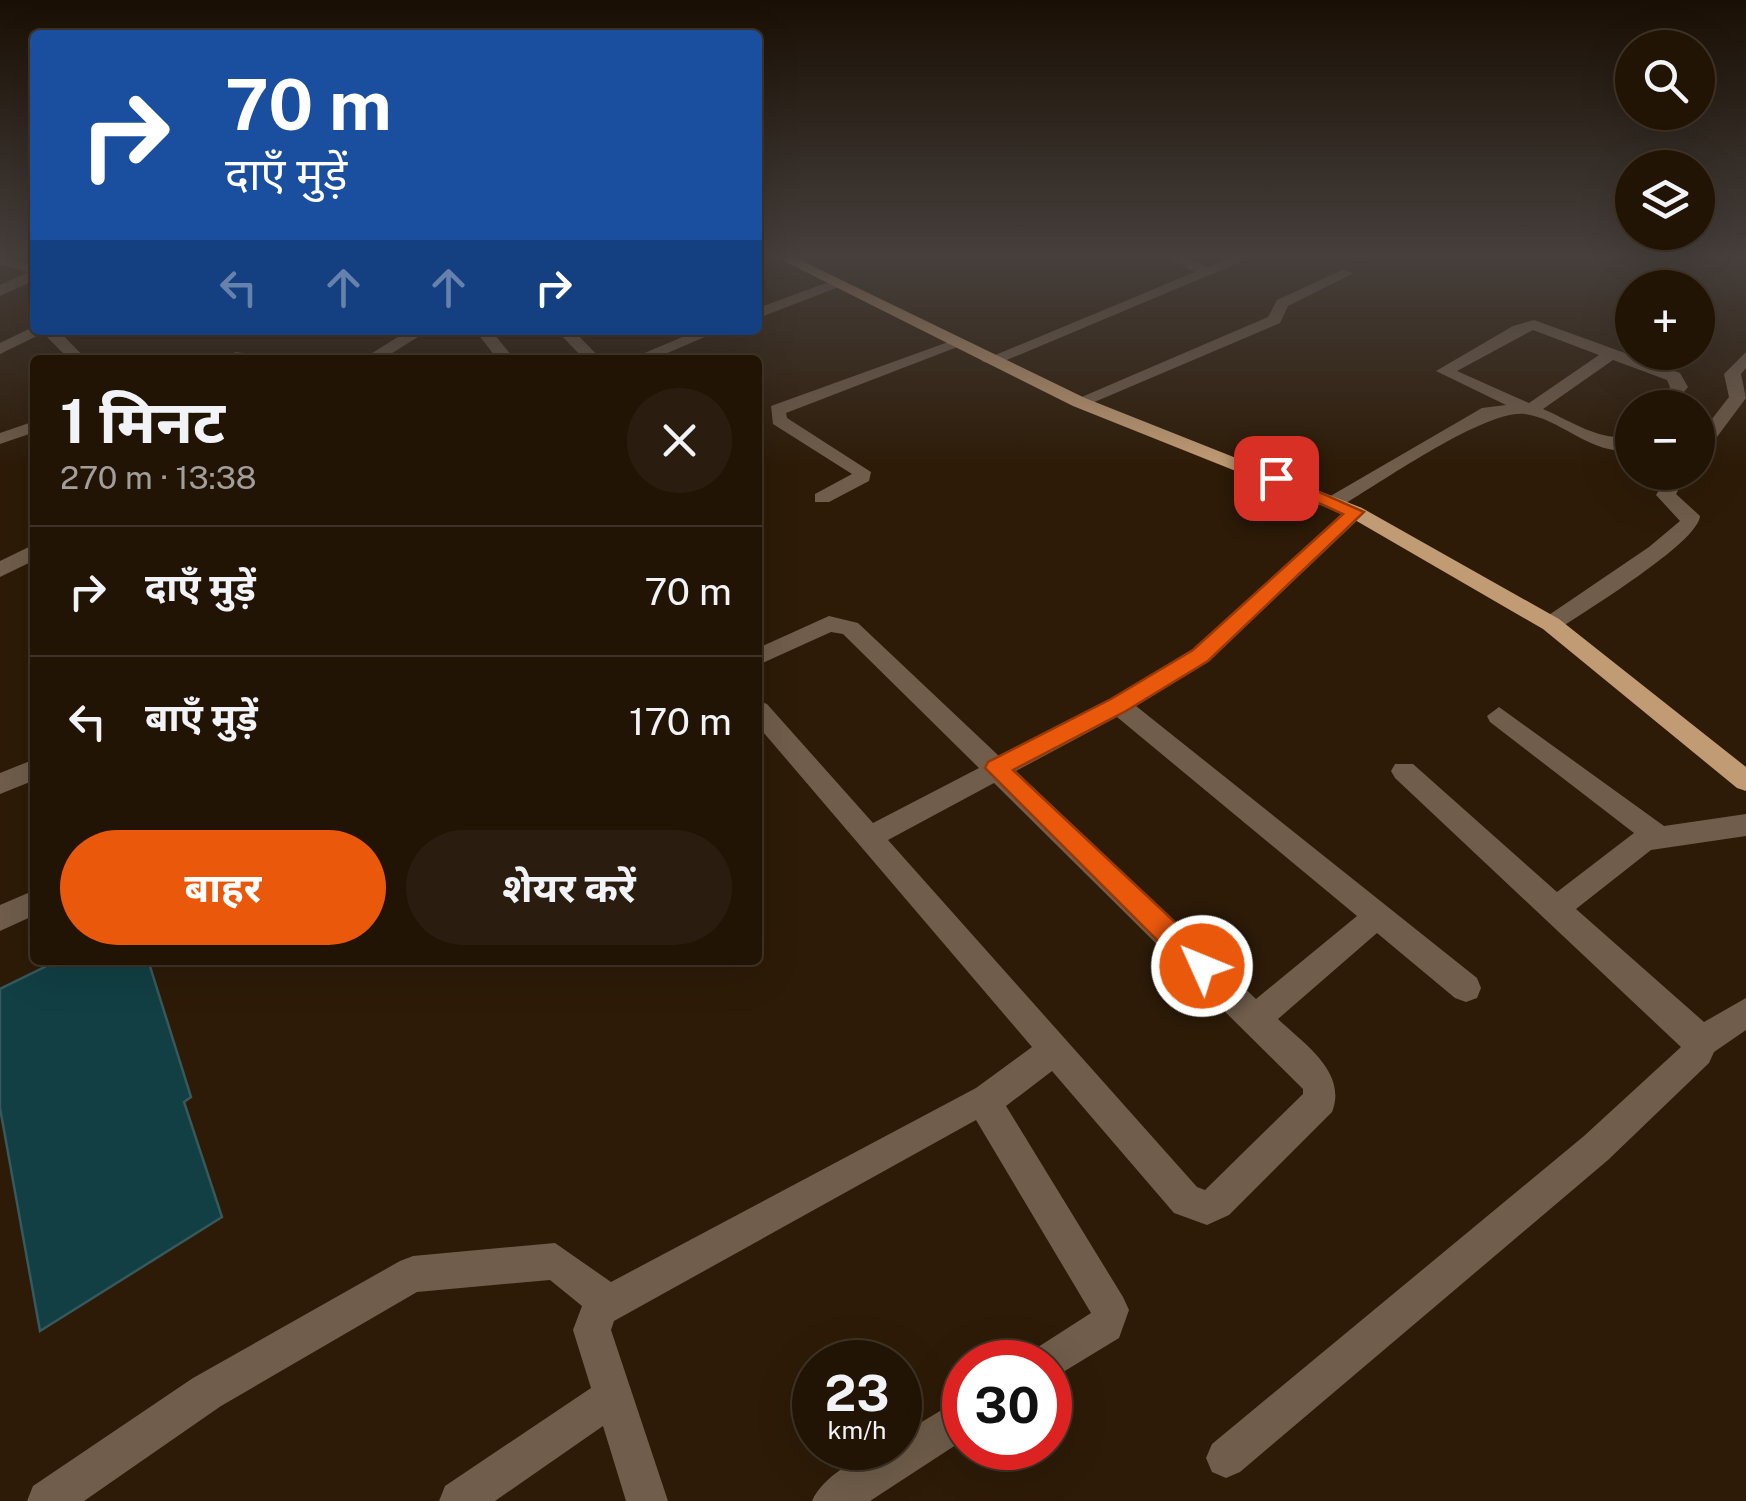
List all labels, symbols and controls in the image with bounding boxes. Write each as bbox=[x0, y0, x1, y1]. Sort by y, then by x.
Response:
map controls bbox=[1615, 30, 1715, 490]
button: search bbox=[1615, 30, 1715, 130]
text: 70 m bbox=[225, 63, 392, 146]
icon: right bbox=[60, 70, 190, 200]
text: दाएँ मुड़ें bbox=[225, 147, 347, 200]
button: layers bbox=[1615, 150, 1715, 250]
icon: left bbox=[211, 260, 266, 315]
icon: ahead bbox=[316, 260, 371, 315]
icon: ahead bbox=[421, 260, 476, 315]
icon: right bbox=[526, 260, 581, 315]
button: + bbox=[1615, 270, 1715, 370]
text: 1 मिनट bbox=[60, 386, 225, 457]
button: close bbox=[627, 388, 732, 493]
button: − bbox=[1615, 390, 1715, 490]
pin bbox=[1234, 436, 1319, 521]
icon: arrive bbox=[1249, 451, 1304, 506]
text: 270 m · 13:38 bbox=[60, 459, 256, 496]
icon: right bbox=[60, 564, 115, 619]
text: दाएँ मुड़ें bbox=[145, 565, 256, 610]
text: 70 m bbox=[645, 569, 732, 614]
icon: left bbox=[60, 694, 115, 749]
text: बाएँ मुड़ें bbox=[145, 695, 258, 740]
text: 170 m bbox=[629, 699, 732, 744]
button: बाहर bbox=[60, 830, 386, 945]
button: शेयर करें bbox=[406, 830, 732, 945]
position arrow bbox=[1150, 914, 1254, 1018]
speed limit sign: 30 bbox=[942, 1340, 1072, 1470]
text: 23 bbox=[824, 1363, 890, 1422]
text: km/h bbox=[828, 1415, 886, 1445]

